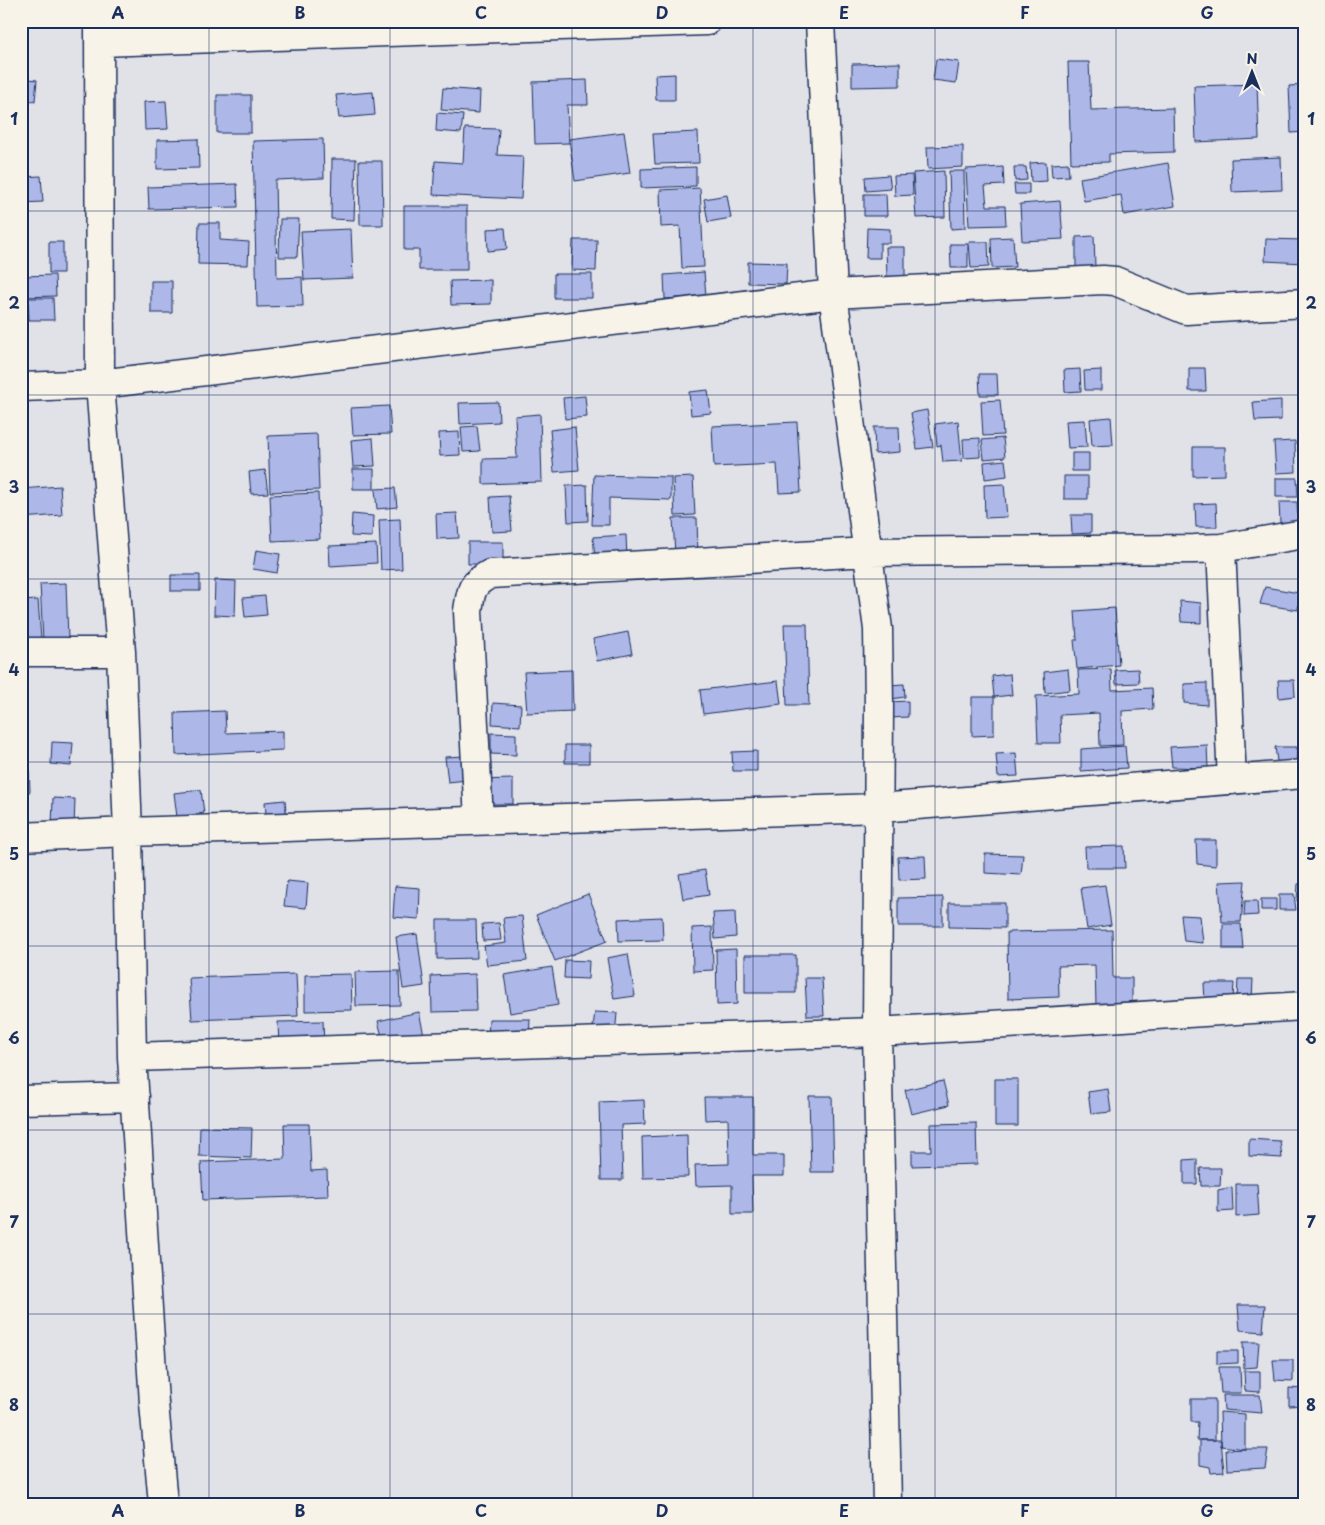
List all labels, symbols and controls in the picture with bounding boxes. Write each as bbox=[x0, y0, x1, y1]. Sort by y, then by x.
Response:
text: A bbox=[112, 0, 125, 24]
text: B bbox=[295, 0, 306, 24]
text: C bbox=[475, 0, 487, 24]
text: D bbox=[656, 0, 668, 24]
text: E bbox=[839, 0, 849, 24]
text: F bbox=[1020, 0, 1030, 24]
text: G bbox=[1200, 0, 1214, 24]
north arrow bbox=[1228, 48, 1278, 98]
text: N bbox=[1246, 48, 1258, 69]
text: 1 bbox=[10, 106, 18, 130]
text: 1 bbox=[1307, 106, 1315, 130]
text: 2 bbox=[8, 290, 20, 314]
text: 2 bbox=[1305, 290, 1317, 314]
text: 3 bbox=[9, 474, 19, 498]
text: 3 bbox=[1306, 474, 1316, 498]
text: 4 bbox=[9, 657, 20, 681]
text: 4 bbox=[1306, 657, 1317, 681]
text: 5 bbox=[9, 841, 19, 865]
text: 5 bbox=[1306, 841, 1316, 865]
text: 6 bbox=[8, 1025, 20, 1049]
text: 6 bbox=[1305, 1025, 1317, 1049]
text: 7 bbox=[9, 1209, 19, 1233]
text: 7 bbox=[1306, 1209, 1316, 1233]
text: 8 bbox=[9, 1392, 19, 1416]
text: 8 bbox=[1306, 1392, 1316, 1416]
text: A bbox=[112, 1498, 125, 1522]
text: B bbox=[295, 1498, 306, 1522]
text: C bbox=[475, 1498, 487, 1522]
text: D bbox=[656, 1498, 668, 1522]
text: E bbox=[839, 1498, 849, 1522]
text: F bbox=[1020, 1498, 1030, 1522]
text: G bbox=[1200, 1498, 1214, 1522]

